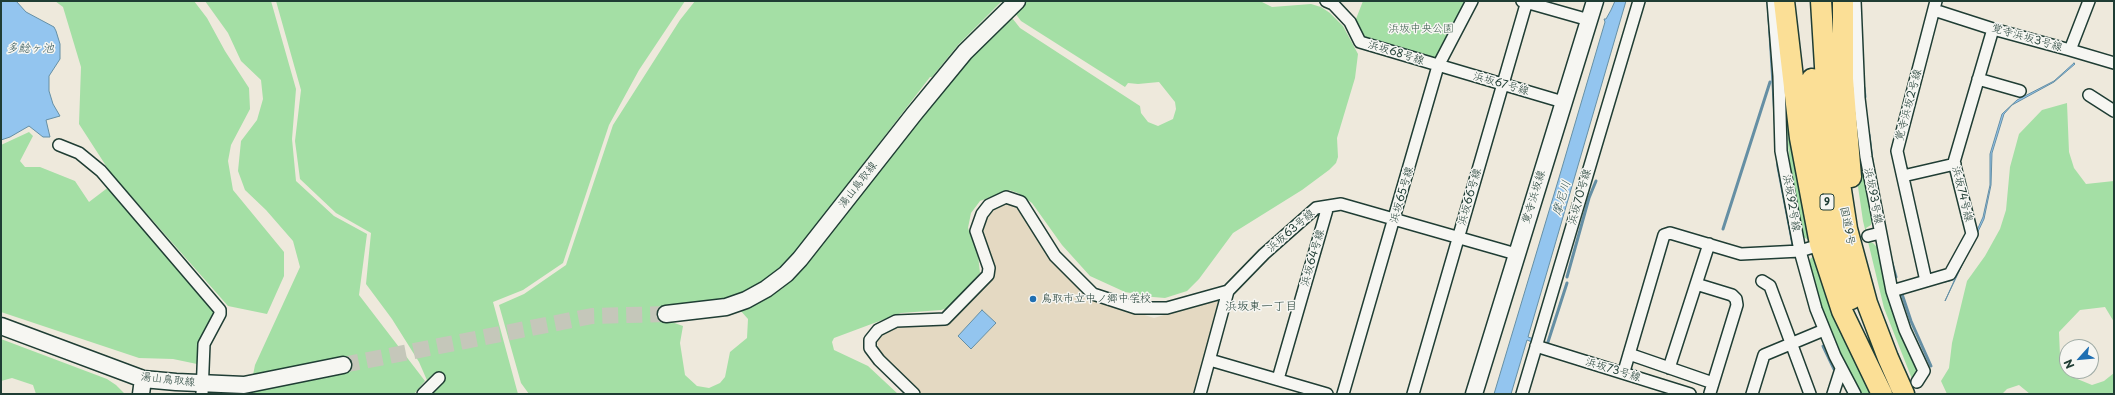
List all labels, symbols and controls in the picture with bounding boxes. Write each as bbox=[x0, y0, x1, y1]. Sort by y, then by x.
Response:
park label: 浜坂中央公園 bbox=[1388, 22, 1454, 36]
street label: 覚寺浜坂3号線 bbox=[1990, 22, 2064, 54]
street label: 浜坂68号線 bbox=[1366, 38, 1426, 68]
water label: 多鯰ヶ池 bbox=[6, 42, 54, 56]
street label: 覚寺浜坂2号線 bbox=[1893, 68, 1925, 142]
street label: 浜坂67号線 bbox=[1472, 70, 1530, 98]
street label: 湯山鳥取線 bbox=[836, 159, 880, 211]
street label: 浜坂65号線 bbox=[1388, 165, 1416, 225]
street label: 浜坂74号線 bbox=[1949, 165, 1975, 223]
street label: 浜坂66号線 bbox=[1455, 167, 1485, 227]
street label: 浜坂70号線 bbox=[1566, 167, 1594, 227]
street label: 浜坂93号線 bbox=[1861, 167, 1885, 225]
street label: 覚寺浜坂線 bbox=[1520, 169, 1548, 225]
street label: 浜坂92号線 bbox=[1779, 173, 1803, 233]
water label: 摩尼川 bbox=[1550, 179, 1574, 217]
road number: 9 bbox=[1820, 194, 1834, 210]
street label: 国道9号 bbox=[1837, 205, 1857, 247]
street label: 浜坂63号線 bbox=[1264, 207, 1318, 255]
street label: 浜坂64号線 bbox=[1299, 228, 1327, 288]
place label: 鳥取市立中ノ郷中学校 bbox=[1041, 292, 1151, 306]
marker: 鳥取市立中ノ郷中学校 bbox=[1028, 294, 1038, 304]
district label: 浜坂東一丁目 bbox=[1225, 300, 1297, 314]
north arrow bbox=[2059, 339, 2099, 379]
street label: 浜坂73号線 bbox=[1584, 355, 1642, 385]
text: N bbox=[2059, 356, 2078, 372]
street label: 湯山鳥取線 bbox=[140, 371, 196, 389]

